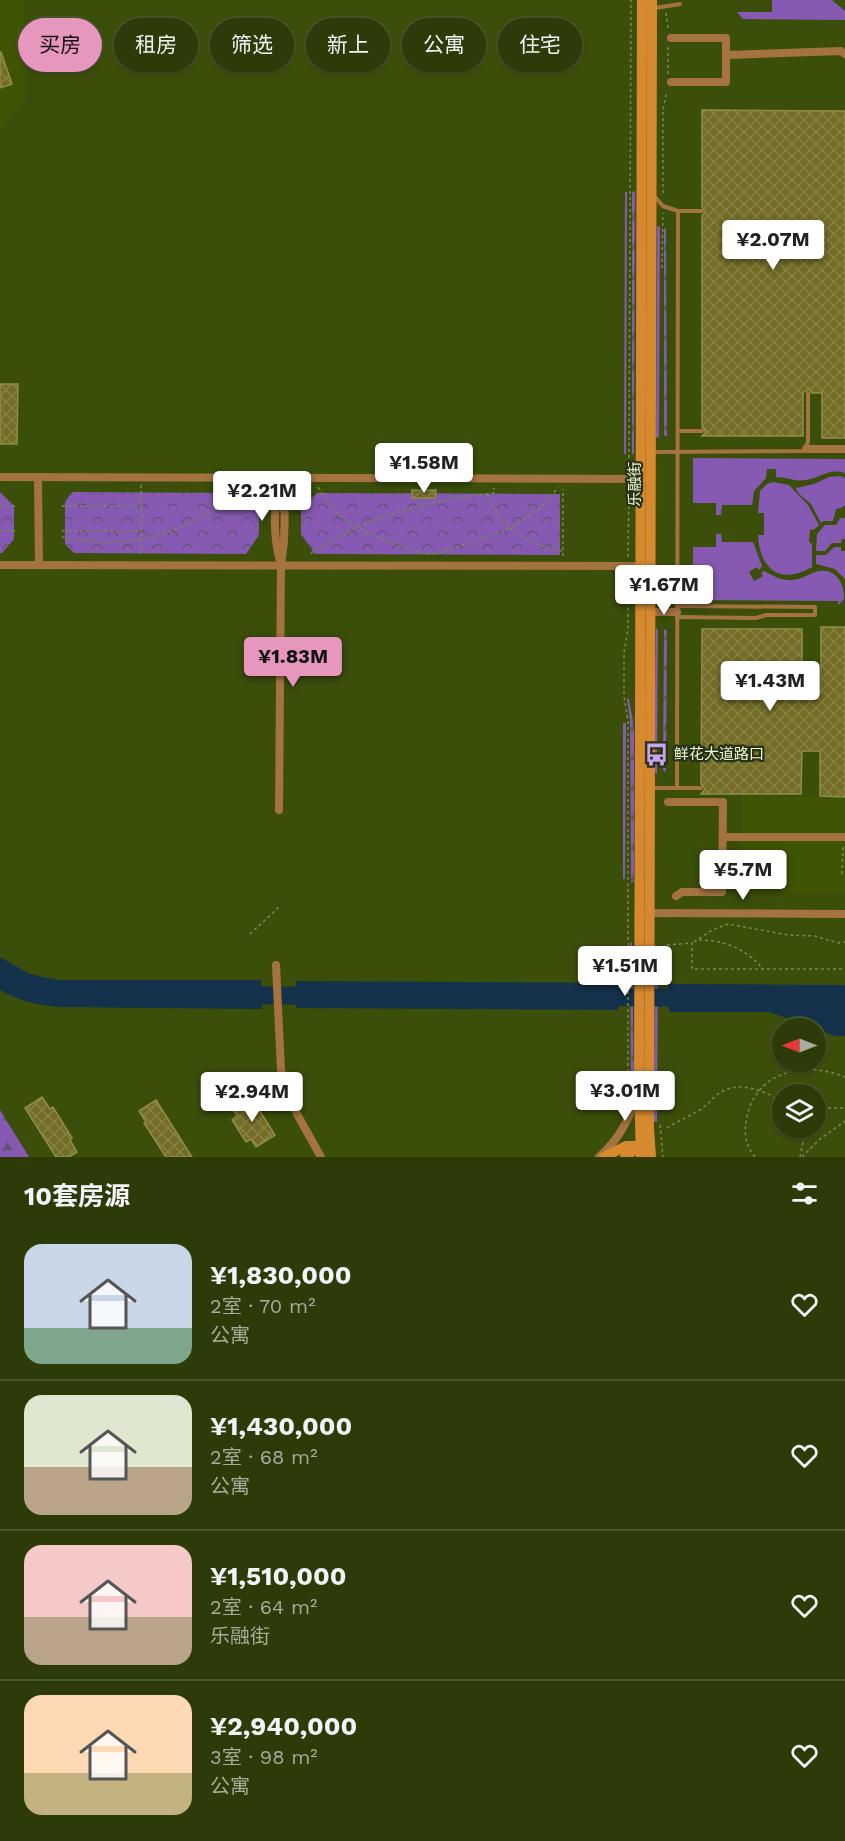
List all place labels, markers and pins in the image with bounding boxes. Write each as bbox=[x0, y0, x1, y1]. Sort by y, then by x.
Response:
pin: ¥2.07M bbox=[724, 220, 822, 271]
pin: ¥1.58M bbox=[375, 443, 473, 494]
pin: ¥2.21M bbox=[213, 471, 311, 522]
pin: ¥1.67M bbox=[615, 565, 713, 616]
pin: ¥1.83M bbox=[244, 637, 342, 688]
pin: ¥1.43M bbox=[721, 661, 819, 712]
bus stop icon: 鲜花大道路口 bbox=[643, 741, 669, 767]
place label: 鲜花大道路口 bbox=[674, 745, 764, 763]
pin: ¥5.7M bbox=[701, 850, 785, 901]
pin: ¥1.51M bbox=[576, 946, 674, 997]
pin: ¥3.01M bbox=[576, 1071, 674, 1122]
pin: ¥2.94M bbox=[203, 1072, 301, 1123]

